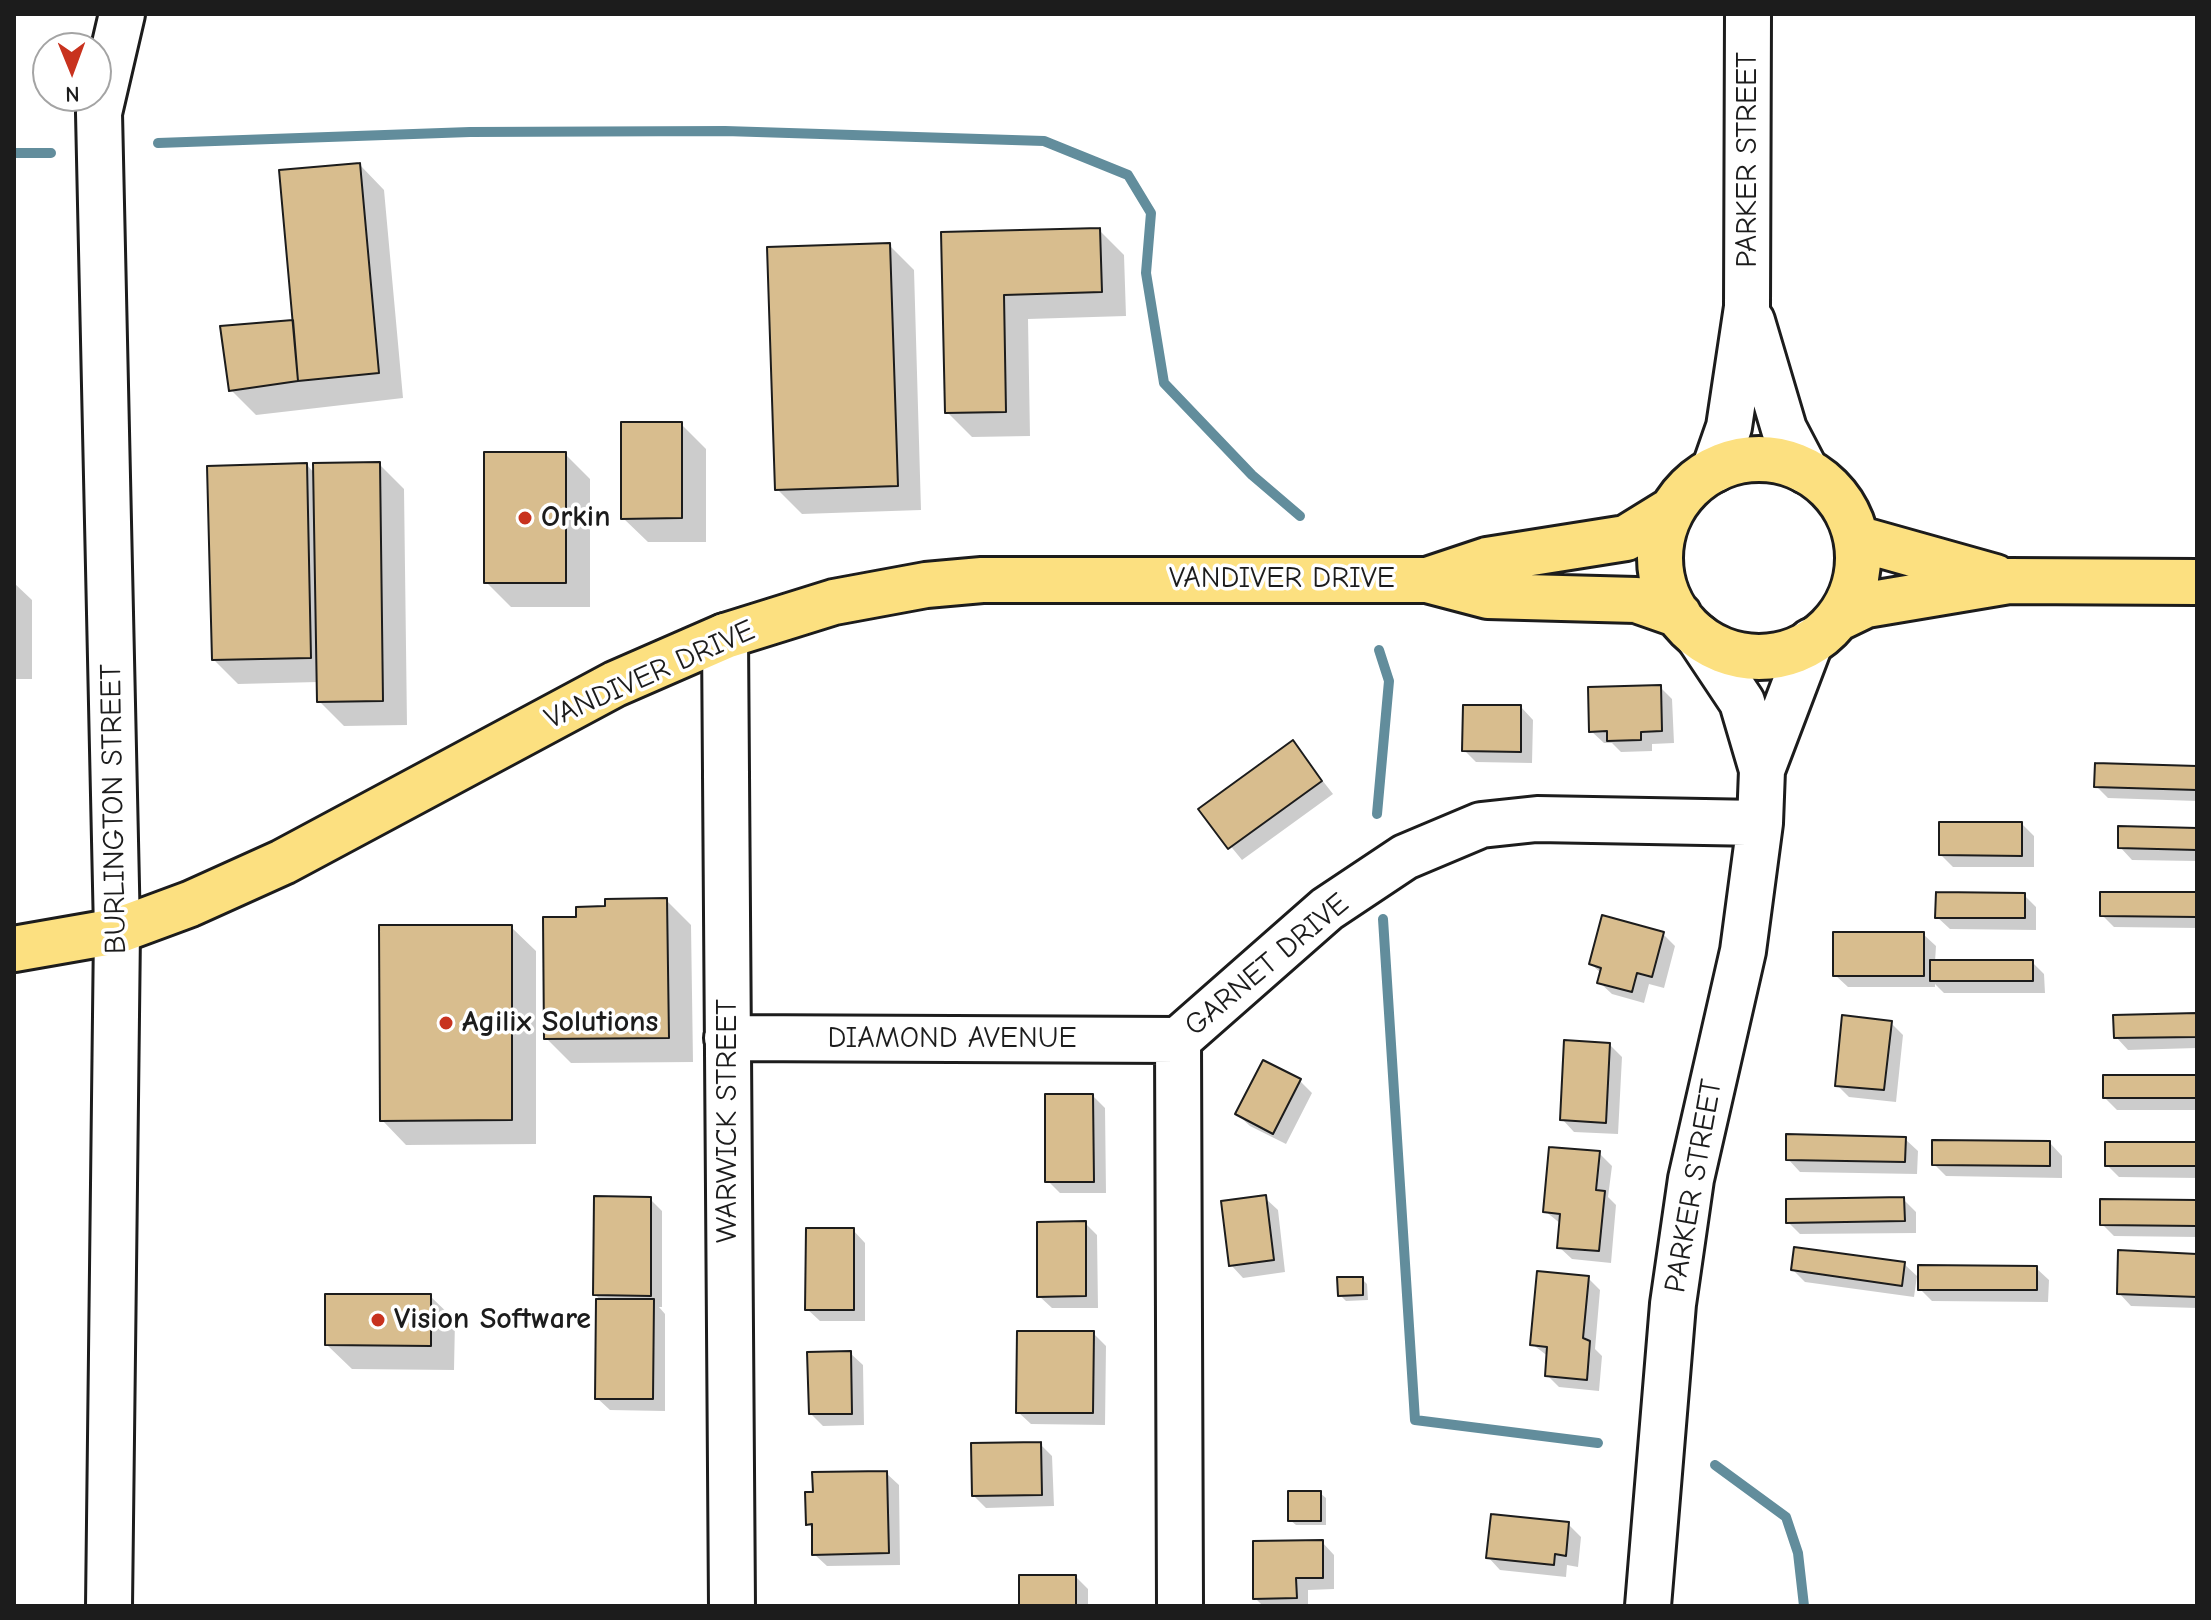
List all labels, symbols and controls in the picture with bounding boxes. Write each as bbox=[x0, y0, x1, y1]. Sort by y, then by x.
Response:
north arrow bbox=[32, 32, 112, 112]
street label: PARKER STREET bbox=[1730, 52, 1766, 268]
text: N bbox=[65, 81, 80, 107]
place label: Orkin bbox=[541, 500, 610, 536]
marker: Orkin bbox=[516, 509, 534, 527]
street label: VANDIVER DRIVE bbox=[1169, 561, 1395, 597]
street label: VANDIVER DRIVE bbox=[539, 613, 761, 737]
street label: BURLINGTON STREET bbox=[93, 664, 135, 954]
street label: GARNET DRIVE bbox=[1178, 886, 1356, 1044]
street label: WARWICK STREET bbox=[710, 999, 746, 1243]
place label: Agilix Solutions bbox=[462, 1005, 658, 1041]
marker: Agilix Solutions bbox=[437, 1014, 455, 1032]
street label: DIAMOND AVENUE bbox=[827, 1021, 1077, 1057]
street label: PARKER STREET bbox=[1658, 1077, 1730, 1295]
place label: Vision Software bbox=[394, 1302, 591, 1338]
marker: Vision Software bbox=[369, 1311, 387, 1329]

